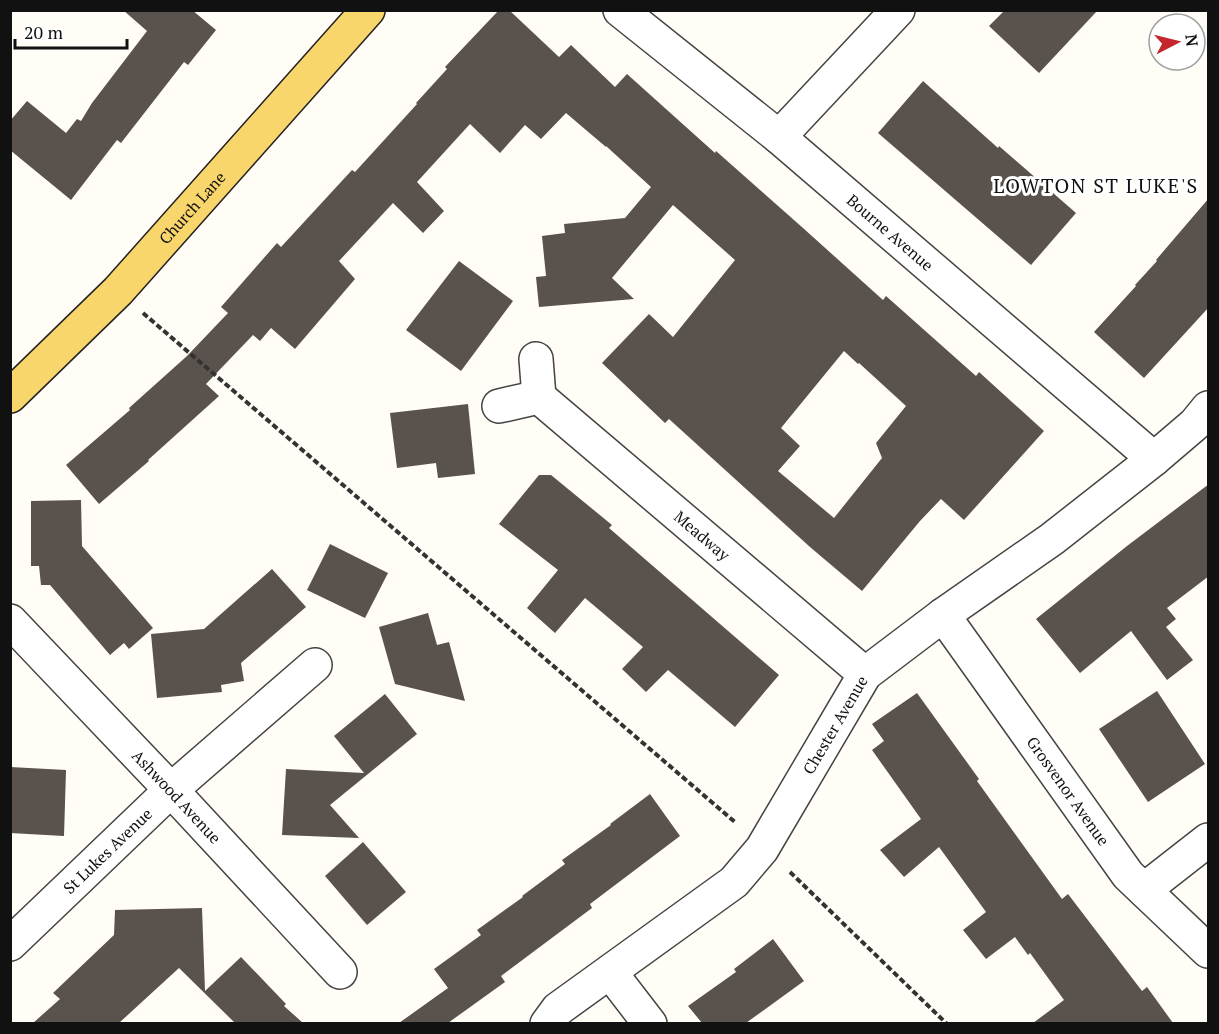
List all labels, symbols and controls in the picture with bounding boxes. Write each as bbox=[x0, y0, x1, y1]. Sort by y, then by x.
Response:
scale bar bbox=[15, 12, 128, 50]
north arrow bbox=[1147, 12, 1207, 72]
text: 20 m bbox=[24, 20, 64, 44]
text: N bbox=[1180, 33, 1204, 48]
street label: Church Lane bbox=[154, 167, 230, 249]
district label: LOWTON ST LUKE'S bbox=[993, 172, 1199, 199]
street label: Bourne Avenue bbox=[842, 189, 938, 276]
street label: Meadway bbox=[670, 506, 735, 566]
street label: Chester Avenue bbox=[797, 671, 873, 778]
street label: Grosvenor Avenue bbox=[1022, 732, 1115, 850]
street label: Ashwood Avenue bbox=[127, 745, 226, 848]
street label: St Lukes Avenue bbox=[58, 803, 157, 899]

